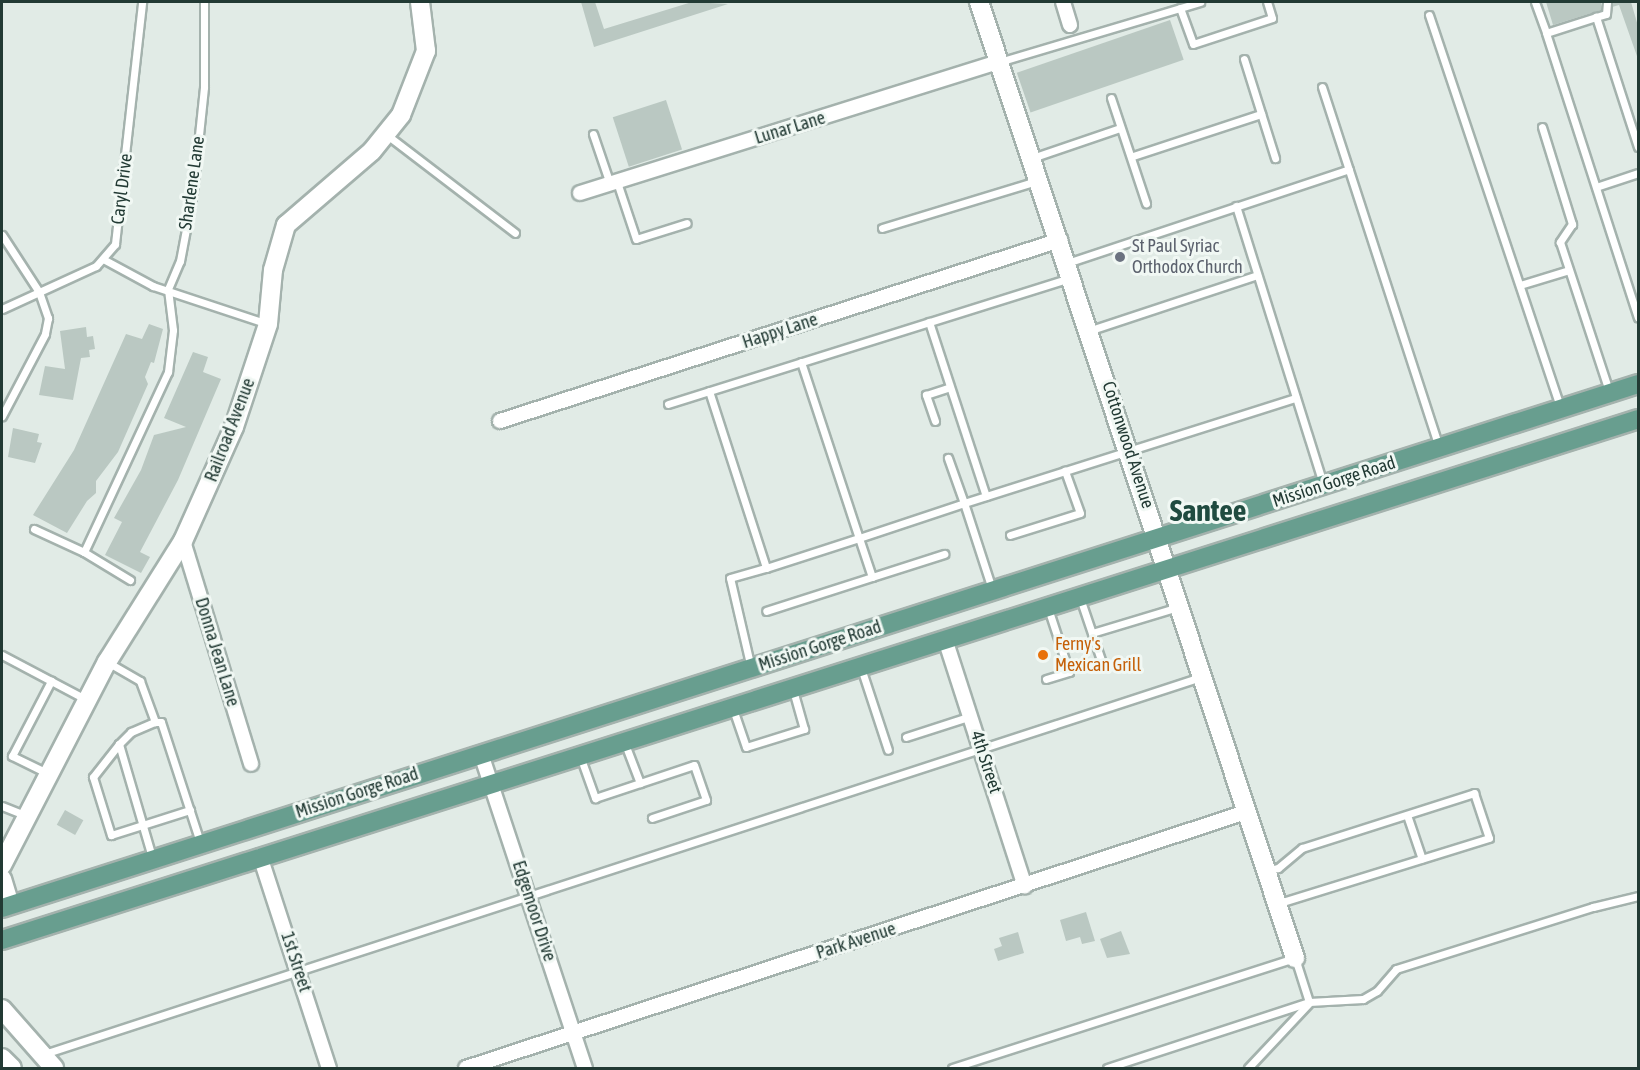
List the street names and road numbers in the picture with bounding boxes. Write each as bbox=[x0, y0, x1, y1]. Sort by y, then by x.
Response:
street label: Lunar Lane bbox=[752, 107, 828, 149]
street label: Sharlene Lane bbox=[175, 135, 209, 231]
street label: Caryl Drive bbox=[107, 152, 137, 226]
street label: Happy Lane bbox=[740, 309, 820, 353]
street label: Railroad Avenue bbox=[200, 375, 260, 485]
street label: Cottonwood Avenue bbox=[1097, 379, 1159, 511]
street label: Mission Gorge Road bbox=[1270, 452, 1398, 512]
street label: Donna Jean Lane bbox=[190, 595, 244, 709]
street label: Mission Gorge Road bbox=[756, 616, 884, 676]
street label: 4th Street bbox=[966, 728, 1006, 796]
street label: Mission Gorge Road bbox=[293, 763, 421, 823]
street label: Edgemoor Drive bbox=[508, 858, 560, 964]
street label: Park Avenue bbox=[814, 918, 898, 964]
street label: 1st Street bbox=[276, 929, 316, 995]

